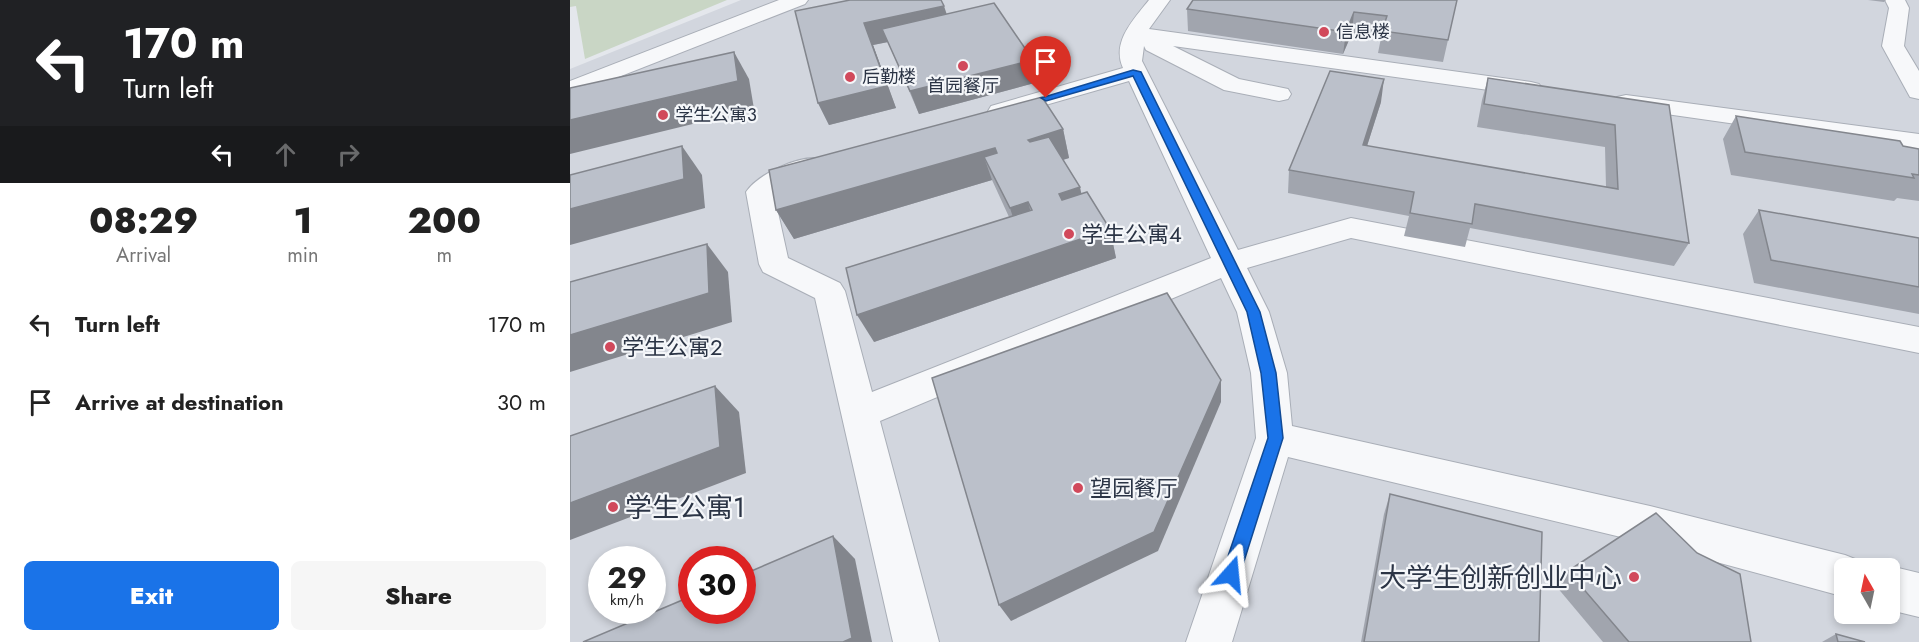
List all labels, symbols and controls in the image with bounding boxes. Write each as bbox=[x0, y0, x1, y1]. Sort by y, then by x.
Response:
text: 170 m bbox=[123, 13, 245, 74]
place label: 信息楼 bbox=[1336, 19, 1390, 45]
icon: left bbox=[24, 24, 102, 102]
marker: 信息楼 bbox=[1317, 25, 1331, 39]
pin bbox=[1020, 36, 1071, 98]
icon: arrive bbox=[1029, 45, 1062, 78]
marker: 首园餐厅 bbox=[956, 59, 970, 73]
place label: 后勤楼 bbox=[862, 64, 916, 90]
text: Turn left bbox=[123, 69, 213, 108]
marker: 后勤楼 bbox=[843, 70, 857, 84]
place label: 首园餐厅 bbox=[927, 73, 999, 99]
place label: 学生公寓3 bbox=[675, 102, 757, 128]
marker: 学生公寓3 bbox=[656, 108, 670, 122]
icon: left bbox=[206, 138, 239, 171]
icon: ahead bbox=[269, 138, 302, 171]
icon: right bbox=[332, 138, 365, 171]
text: 08:29 bbox=[89, 194, 198, 246]
text: 1 bbox=[293, 194, 312, 246]
text: 200 bbox=[407, 194, 481, 246]
place label: 学生公寓4 bbox=[1081, 218, 1182, 250]
marker: 学生公寓4 bbox=[1062, 227, 1076, 241]
text: Arrival bbox=[116, 241, 171, 270]
text: min bbox=[287, 241, 319, 270]
text: m bbox=[436, 241, 452, 270]
icon: left bbox=[24, 308, 57, 341]
text: Turn left bbox=[75, 308, 160, 340]
text: 170 m bbox=[488, 308, 546, 340]
place label: 学生公寓2 bbox=[622, 331, 723, 363]
marker: 学生公寓2 bbox=[603, 340, 617, 354]
icon: arrive bbox=[24, 386, 57, 419]
text: Arrive at destination bbox=[75, 386, 284, 418]
text: 30 m bbox=[497, 386, 546, 418]
place label: 望园餐厅 bbox=[1090, 472, 1178, 504]
marker: 望园餐厅 bbox=[1071, 481, 1085, 495]
place label: 学生公寓1 bbox=[625, 488, 745, 527]
marker: 学生公寓1 bbox=[606, 500, 620, 514]
position arrow bbox=[1199, 542, 1263, 606]
speed limit sign: 30 bbox=[678, 546, 756, 624]
text: 29 bbox=[607, 556, 647, 599]
place label: 大学生创新创业中心 bbox=[1379, 558, 1622, 597]
north arrow bbox=[1834, 558, 1900, 624]
map controls bbox=[1834, 558, 1900, 624]
button: Exit bbox=[24, 561, 279, 630]
button: Share bbox=[291, 561, 546, 630]
marker: 大学生创新创业中心 bbox=[1627, 570, 1641, 584]
text: km/h bbox=[610, 589, 644, 611]

